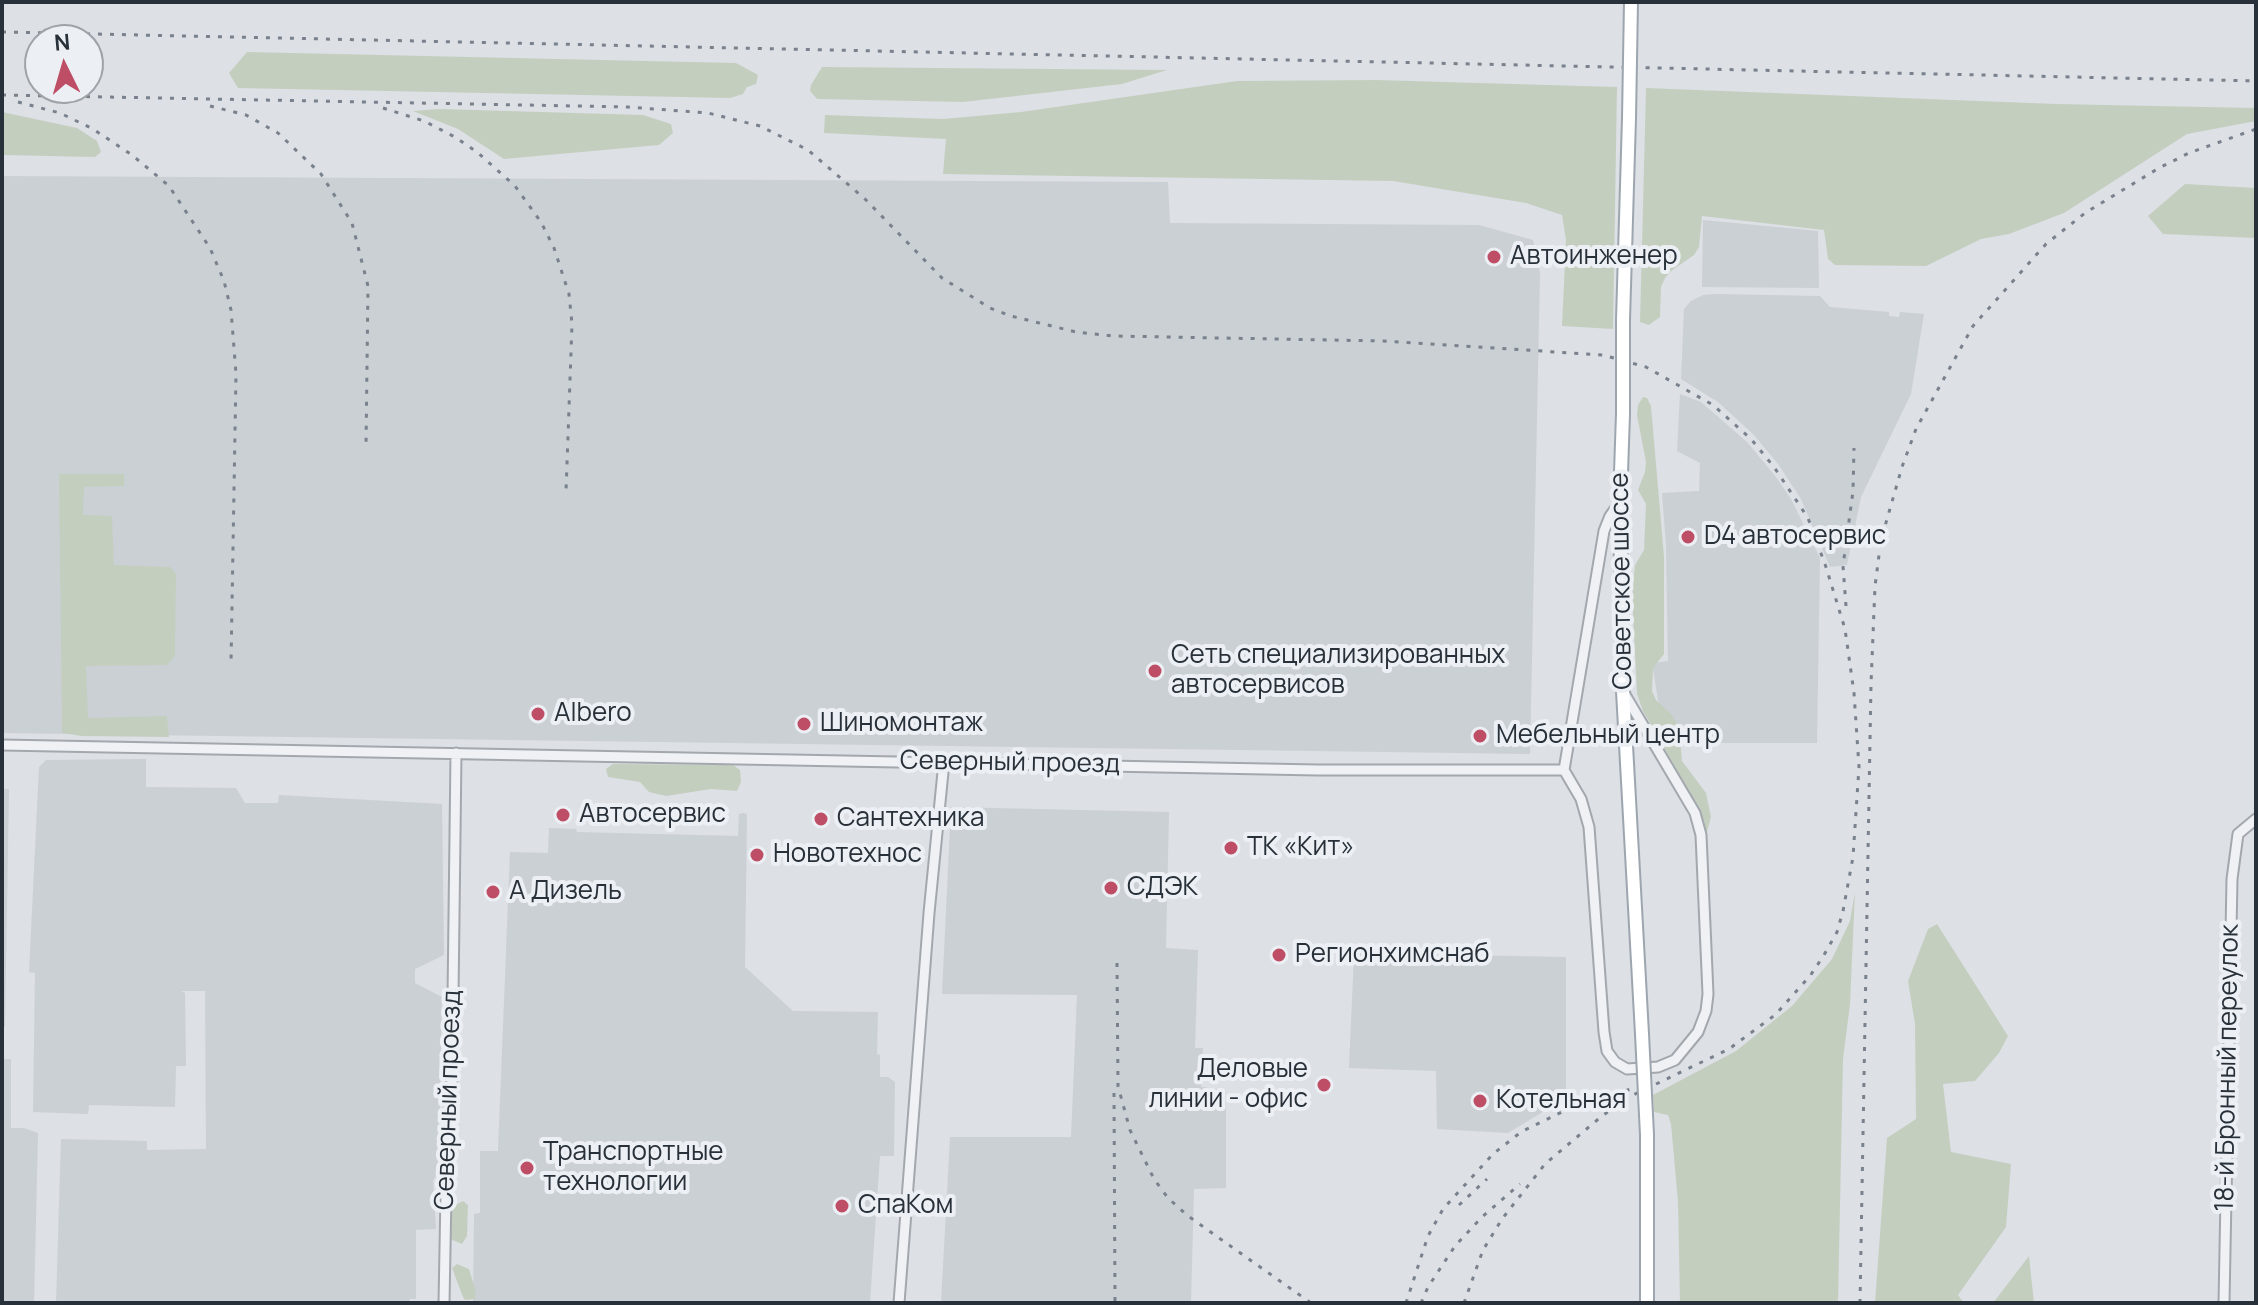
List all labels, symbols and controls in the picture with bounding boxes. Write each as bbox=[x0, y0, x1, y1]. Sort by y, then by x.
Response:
north arrow bbox=[24, 24, 104, 104]
text: N bbox=[53, 26, 71, 58]
place label: Автоинженер bbox=[1510, 241, 1678, 273]
marker: Автоинженер bbox=[1485, 248, 1503, 266]
street label: Советское шоссе bbox=[1605, 472, 1639, 690]
place label: D4 автосервис bbox=[1704, 521, 1886, 553]
marker: D4 автосервис bbox=[1679, 528, 1697, 546]
place label: Сеть специализированных автосервисов bbox=[1171, 640, 1505, 702]
marker: Сеть специализированных автосервисов bbox=[1146, 662, 1164, 680]
place label: Albero bbox=[554, 698, 632, 730]
marker: Albero bbox=[529, 705, 547, 723]
place label: Шиномонтаж bbox=[820, 708, 983, 740]
marker: Шиномонтаж bbox=[795, 715, 813, 733]
place label: Мебельный центр bbox=[1496, 720, 1720, 752]
marker: Мебельный центр bbox=[1471, 727, 1489, 745]
street label: Северный проезд bbox=[900, 745, 1120, 781]
place label: Автосервис bbox=[579, 799, 726, 831]
place label: Сантехника bbox=[837, 803, 984, 835]
marker: Автосервис bbox=[554, 806, 572, 824]
marker: Сантехника bbox=[812, 810, 830, 828]
place label: ТК «Кит» bbox=[1247, 832, 1354, 864]
place label: Новотехнос bbox=[773, 839, 922, 871]
marker: ТК «Кит» bbox=[1222, 839, 1240, 857]
marker: Новотехнос bbox=[748, 846, 766, 864]
place label: СДЭК bbox=[1127, 872, 1198, 904]
place label: А Дизель bbox=[509, 876, 622, 908]
marker: СДЭК bbox=[1102, 879, 1120, 897]
marker: А Дизель bbox=[484, 883, 502, 901]
street label: 18-й Бронный переулок bbox=[2210, 924, 2246, 1212]
place label: Регионхимснаб bbox=[1295, 939, 1489, 971]
marker: Регионхимснаб bbox=[1270, 946, 1288, 964]
street label: Северный проезд bbox=[430, 989, 468, 1211]
place label: Деловые линии - офис bbox=[1149, 1054, 1308, 1116]
marker: Деловые линии - офис bbox=[1315, 1076, 1333, 1094]
place label: Котельная bbox=[1496, 1085, 1626, 1117]
marker: Котельная bbox=[1471, 1092, 1489, 1110]
place label: Транспортные технологии bbox=[543, 1137, 724, 1198]
marker: Транспортные технологии bbox=[518, 1159, 536, 1177]
place label: СпаКом bbox=[858, 1190, 954, 1222]
marker: СпаКом bbox=[833, 1197, 851, 1215]

